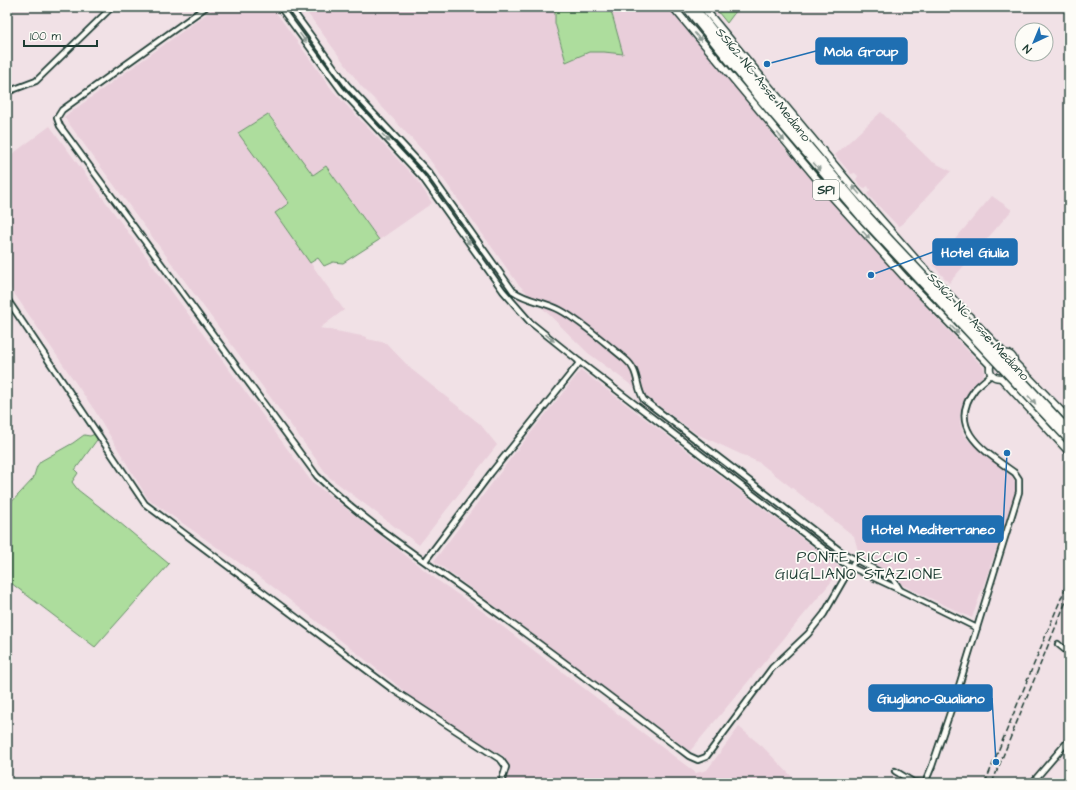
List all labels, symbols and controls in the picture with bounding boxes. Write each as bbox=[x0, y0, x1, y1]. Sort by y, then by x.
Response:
scale bar bbox=[24, 22, 97, 48]
north arrow bbox=[1014, 22, 1054, 62]
street label: SS162 NC Asse Mediano bbox=[711, 24, 815, 146]
text: 100 m bbox=[30, 28, 61, 45]
one-way arrow bbox=[693, 32, 702, 42]
one-way arrow bbox=[299, 33, 307, 44]
callout: Mola Group bbox=[816, 38, 907, 64]
text: N bbox=[1020, 41, 1035, 57]
text: Mola Group bbox=[824, 42, 898, 62]
one-way arrow bbox=[777, 131, 786, 142]
one-way arrow bbox=[381, 133, 391, 143]
one-way arrow bbox=[813, 161, 822, 172]
road number: SP1 bbox=[813, 180, 839, 200]
one-way arrow bbox=[851, 184, 860, 195]
one-way arrow bbox=[862, 230, 871, 240]
one-way arrow bbox=[463, 235, 471, 245]
callout: Hotel Giulia bbox=[933, 239, 1017, 265]
text: Hotel Giulia bbox=[941, 243, 1010, 263]
street label: SS162 NC Asse Mediano bbox=[923, 269, 1034, 385]
one-way arrow bbox=[950, 325, 960, 335]
one-way arrow bbox=[545, 334, 556, 343]
one-way arrow bbox=[1027, 395, 1036, 405]
callout: Hotel Mediterraneo bbox=[863, 516, 1003, 542]
text: Hotel Mediterraneo bbox=[871, 520, 995, 540]
district label: PONTE RICCIO - GIUGLIANO STAZIONE bbox=[775, 547, 943, 585]
callout: Giugliano-Qualiano bbox=[869, 685, 992, 711]
text: Giugliano-Qualiano bbox=[877, 689, 985, 710]

